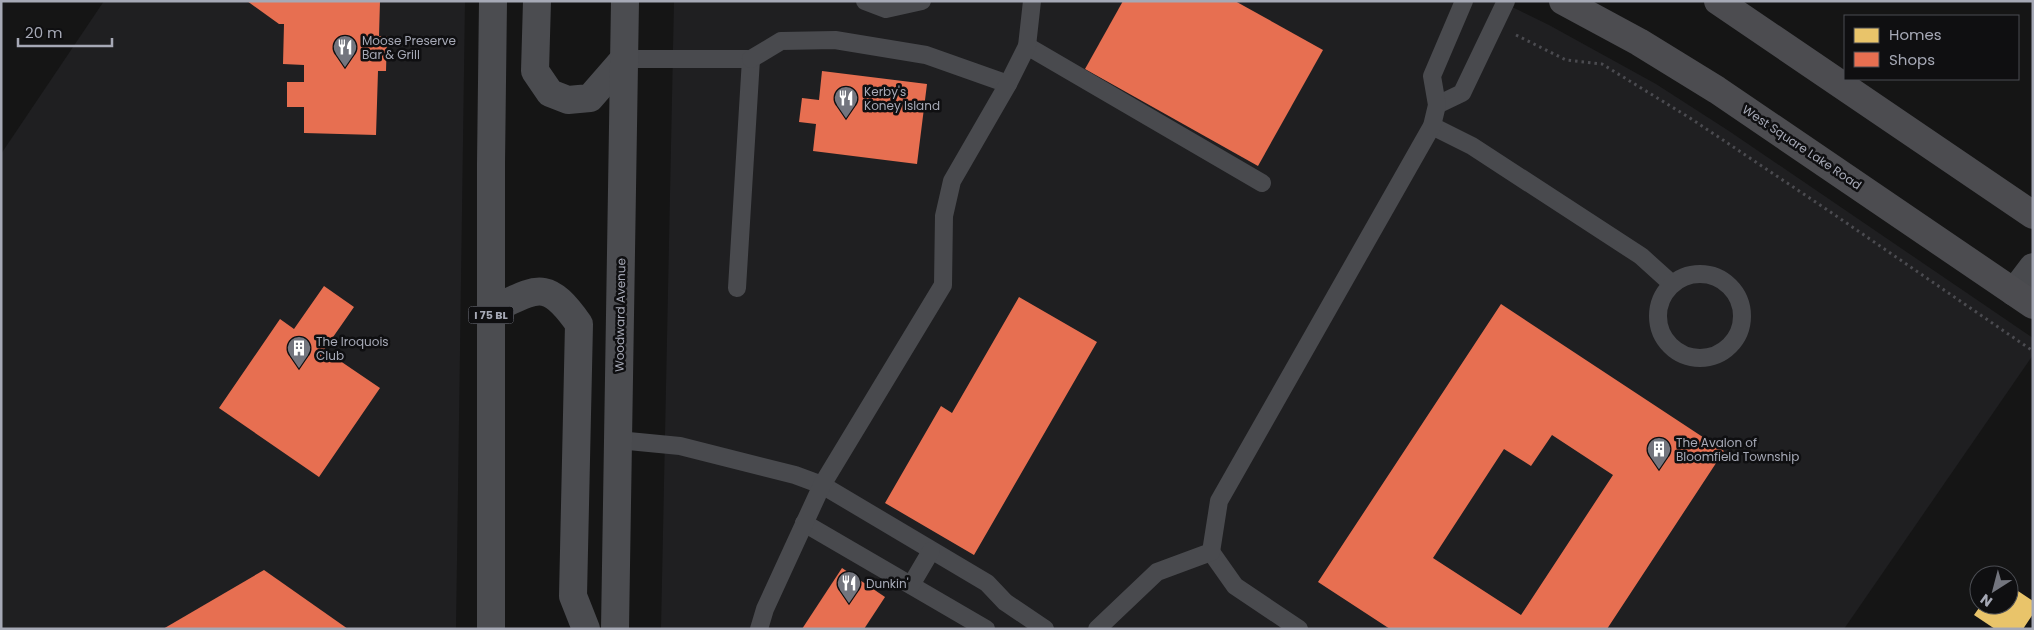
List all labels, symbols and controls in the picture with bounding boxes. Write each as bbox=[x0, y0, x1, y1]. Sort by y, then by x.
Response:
scale bar bbox=[18, 15, 111, 47]
legend bbox=[1844, 15, 2019, 80]
text: 20 m bbox=[25, 22, 63, 43]
text: Homes bbox=[1889, 24, 1942, 45]
place label: Moose Preserve Bar & Grill bbox=[362, 32, 456, 63]
restaurant icon: Moose Preserve Bar & Grill bbox=[332, 34, 358, 68]
text: Shops bbox=[1889, 49, 1935, 70]
place label: Kerby's Koney Island bbox=[864, 83, 940, 114]
restaurant icon: Kerby's Koney Island bbox=[833, 85, 859, 119]
street label: West Square Lake Road bbox=[1739, 101, 1865, 193]
street label: Woodward Avenue bbox=[611, 258, 629, 372]
road number: I 75 BL bbox=[468, 306, 514, 324]
place label: The Iroquois Club bbox=[316, 333, 389, 364]
building icon: The Iroquois Club bbox=[286, 335, 312, 369]
place label: The Avalon of Bloomfield Township bbox=[1676, 434, 1799, 465]
building icon: The Avalon of Bloomfield Township bbox=[1646, 436, 1672, 470]
north arrow bbox=[1969, 565, 2019, 615]
restaurant icon: Dunkin' bbox=[836, 570, 862, 604]
place label: Dunkin' bbox=[866, 575, 909, 592]
text: N bbox=[1976, 589, 1996, 612]

